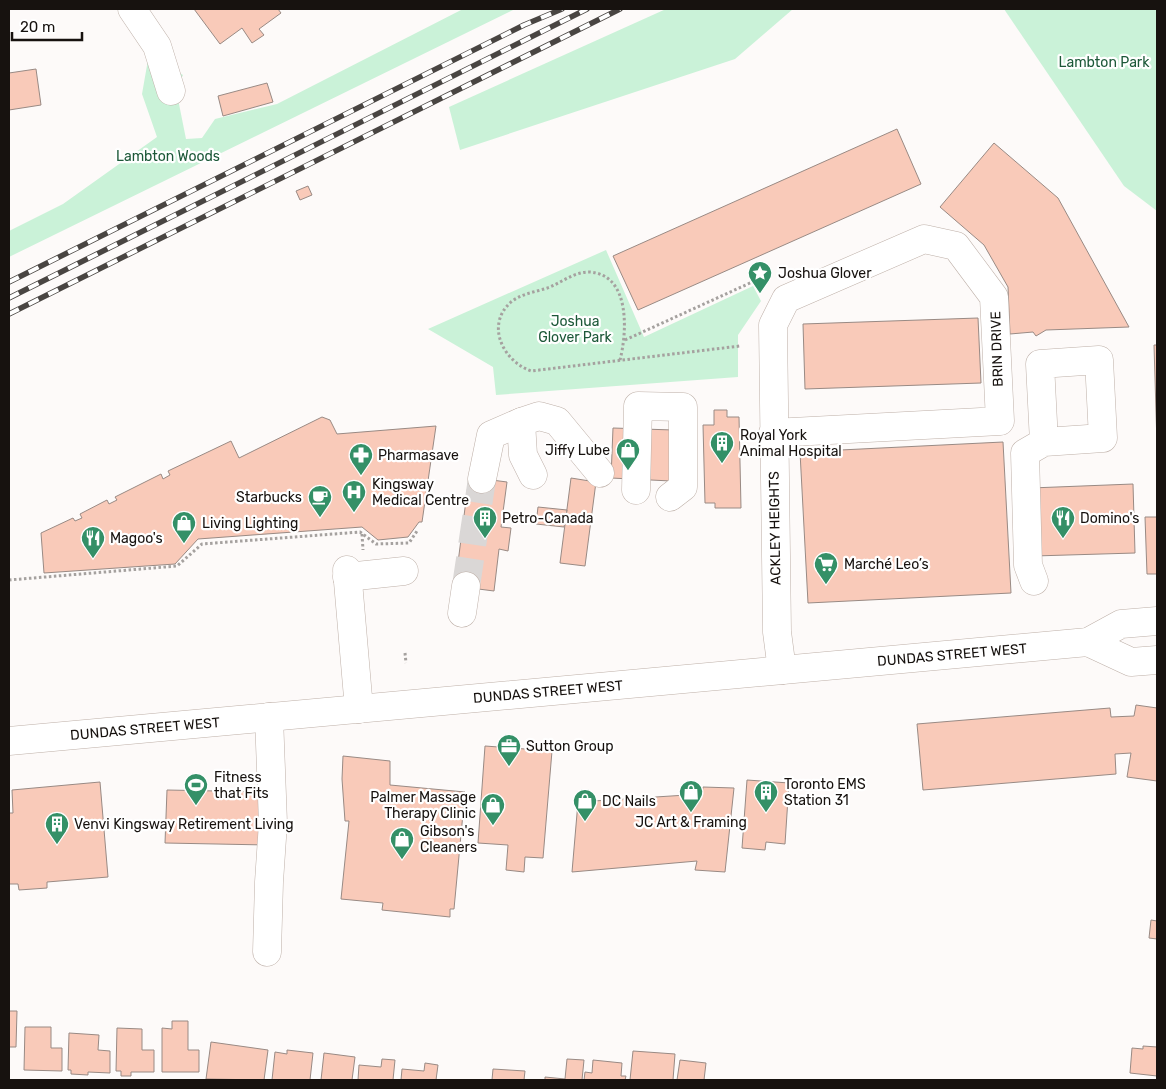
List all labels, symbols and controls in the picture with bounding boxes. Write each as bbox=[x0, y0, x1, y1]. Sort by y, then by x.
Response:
scale bar bbox=[12, 10, 82, 42]
text: 20 m bbox=[20, 18, 55, 36]
park label: Lambton Park bbox=[1059, 54, 1150, 71]
park label: Lambton Woods bbox=[116, 148, 220, 165]
place icon: Joshua Glover bbox=[747, 260, 773, 294]
place label: Joshua Glover bbox=[778, 265, 872, 282]
street label: BRIN DRIVE bbox=[987, 311, 1007, 387]
park label: Joshua Glover Park bbox=[538, 313, 613, 346]
place label: Royal York Animal Hospital bbox=[740, 427, 842, 460]
building icon: Royal York Animal Hospital bbox=[709, 430, 735, 464]
shop icon: Jiffy Lube bbox=[615, 437, 641, 471]
pharmacy icon: Pharmasave bbox=[348, 442, 374, 476]
place label: Jiffy Lube bbox=[545, 442, 610, 459]
place label: Pharmasave bbox=[378, 447, 459, 464]
street label: ACKLEY HEIGHTS bbox=[766, 471, 784, 585]
place label: Kingsway Medical Centre bbox=[372, 476, 469, 509]
hospital icon: Kingsway Medical Centre bbox=[341, 479, 367, 513]
cafe icon: Starbucks bbox=[307, 484, 333, 518]
place label: Starbucks bbox=[236, 489, 302, 506]
building icon: Petro-Canada bbox=[472, 505, 498, 539]
restaurant icon: Domino's bbox=[1050, 505, 1076, 539]
shop icon: Living Lighting bbox=[171, 510, 197, 544]
place label: Petro-Canada bbox=[502, 510, 593, 527]
place label: Domino's bbox=[1080, 510, 1140, 527]
place label: Living Lighting bbox=[202, 515, 298, 532]
restaurant icon: Magoo's bbox=[80, 525, 106, 559]
place label: Magoo's bbox=[110, 530, 163, 547]
supermarket icon: Marché Leo’s bbox=[813, 551, 839, 585]
place label: Marché Leo’s bbox=[844, 556, 929, 573]
street label: DUNDAS STREET WEST bbox=[876, 640, 1028, 670]
street label: DUNDAS STREET WEST bbox=[472, 677, 624, 707]
street label: DUNDAS STREET WEST bbox=[69, 714, 221, 744]
office icon: Sutton Group bbox=[496, 733, 522, 767]
place label: Sutton Group bbox=[526, 738, 614, 755]
place label: Fitness that Fits bbox=[214, 769, 269, 802]
sports icon: Fitness that Fits bbox=[183, 772, 209, 806]
place label: Toronto EMS Station 31 bbox=[784, 776, 866, 809]
shop icon: JC Art & Framing bbox=[678, 779, 704, 813]
building icon: Toronto EMS Station 31 bbox=[753, 779, 779, 813]
shop icon: DC Nails bbox=[572, 788, 598, 822]
place label: Palmer Massage Therapy Clinic bbox=[370, 789, 476, 822]
shop icon: Palmer Massage Therapy Clinic bbox=[480, 792, 506, 826]
place label: DC Nails bbox=[602, 793, 656, 810]
building icon: Venvi Kingsway Retirement Living bbox=[44, 811, 70, 845]
place label: JC Art & Framing bbox=[635, 814, 747, 831]
place label: Venvi Kingsway Retirement Living bbox=[74, 816, 294, 833]
place label: Gibson's Cleaners bbox=[420, 823, 477, 856]
shop icon: Gibson's Cleaners bbox=[389, 826, 415, 860]

